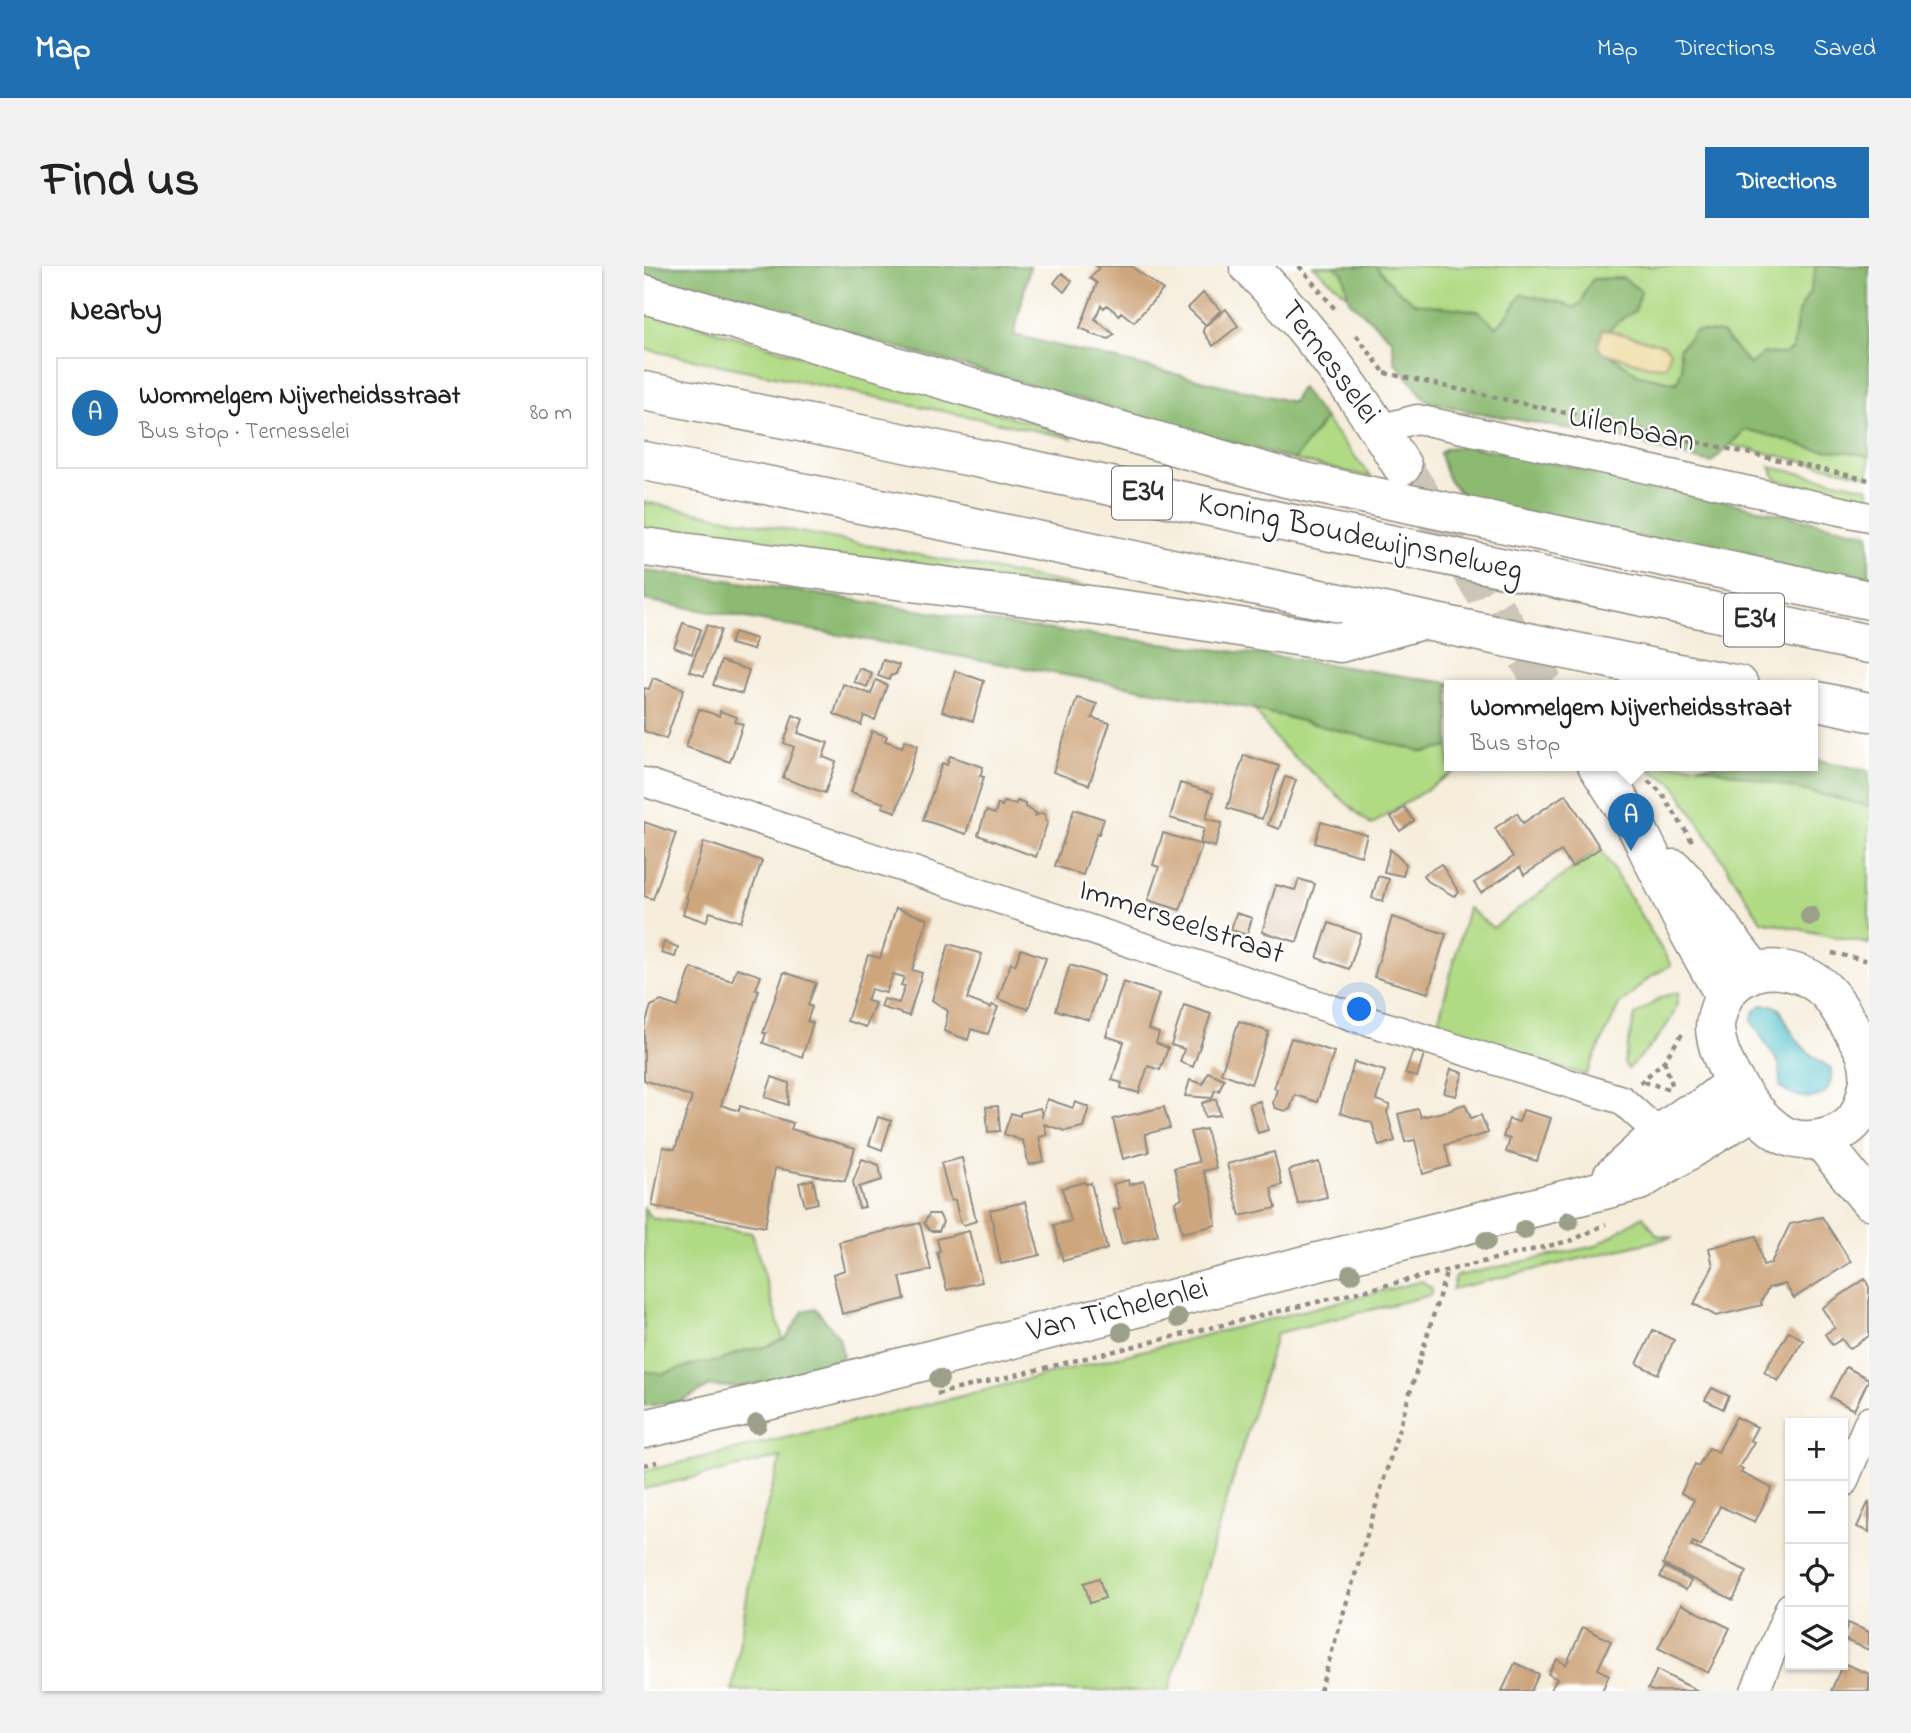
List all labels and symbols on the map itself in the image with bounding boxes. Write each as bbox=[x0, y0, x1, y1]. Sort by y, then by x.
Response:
street label: Ternesselei bbox=[1267, 291, 1391, 435]
street label: Uilenbaan bbox=[1563, 394, 1699, 466]
road number: E34 bbox=[1112, 467, 1172, 520]
street label: Koning Boudewijnsnelweg bbox=[1193, 481, 1527, 595]
road number: E34 bbox=[1724, 594, 1784, 646]
pin: A bbox=[1608, 793, 1654, 851]
street label: Immerseelstraat bbox=[1072, 868, 1290, 978]
your location bbox=[1342, 992, 1376, 1026]
street label: Van Tichelenlei bbox=[1022, 1266, 1213, 1356]

